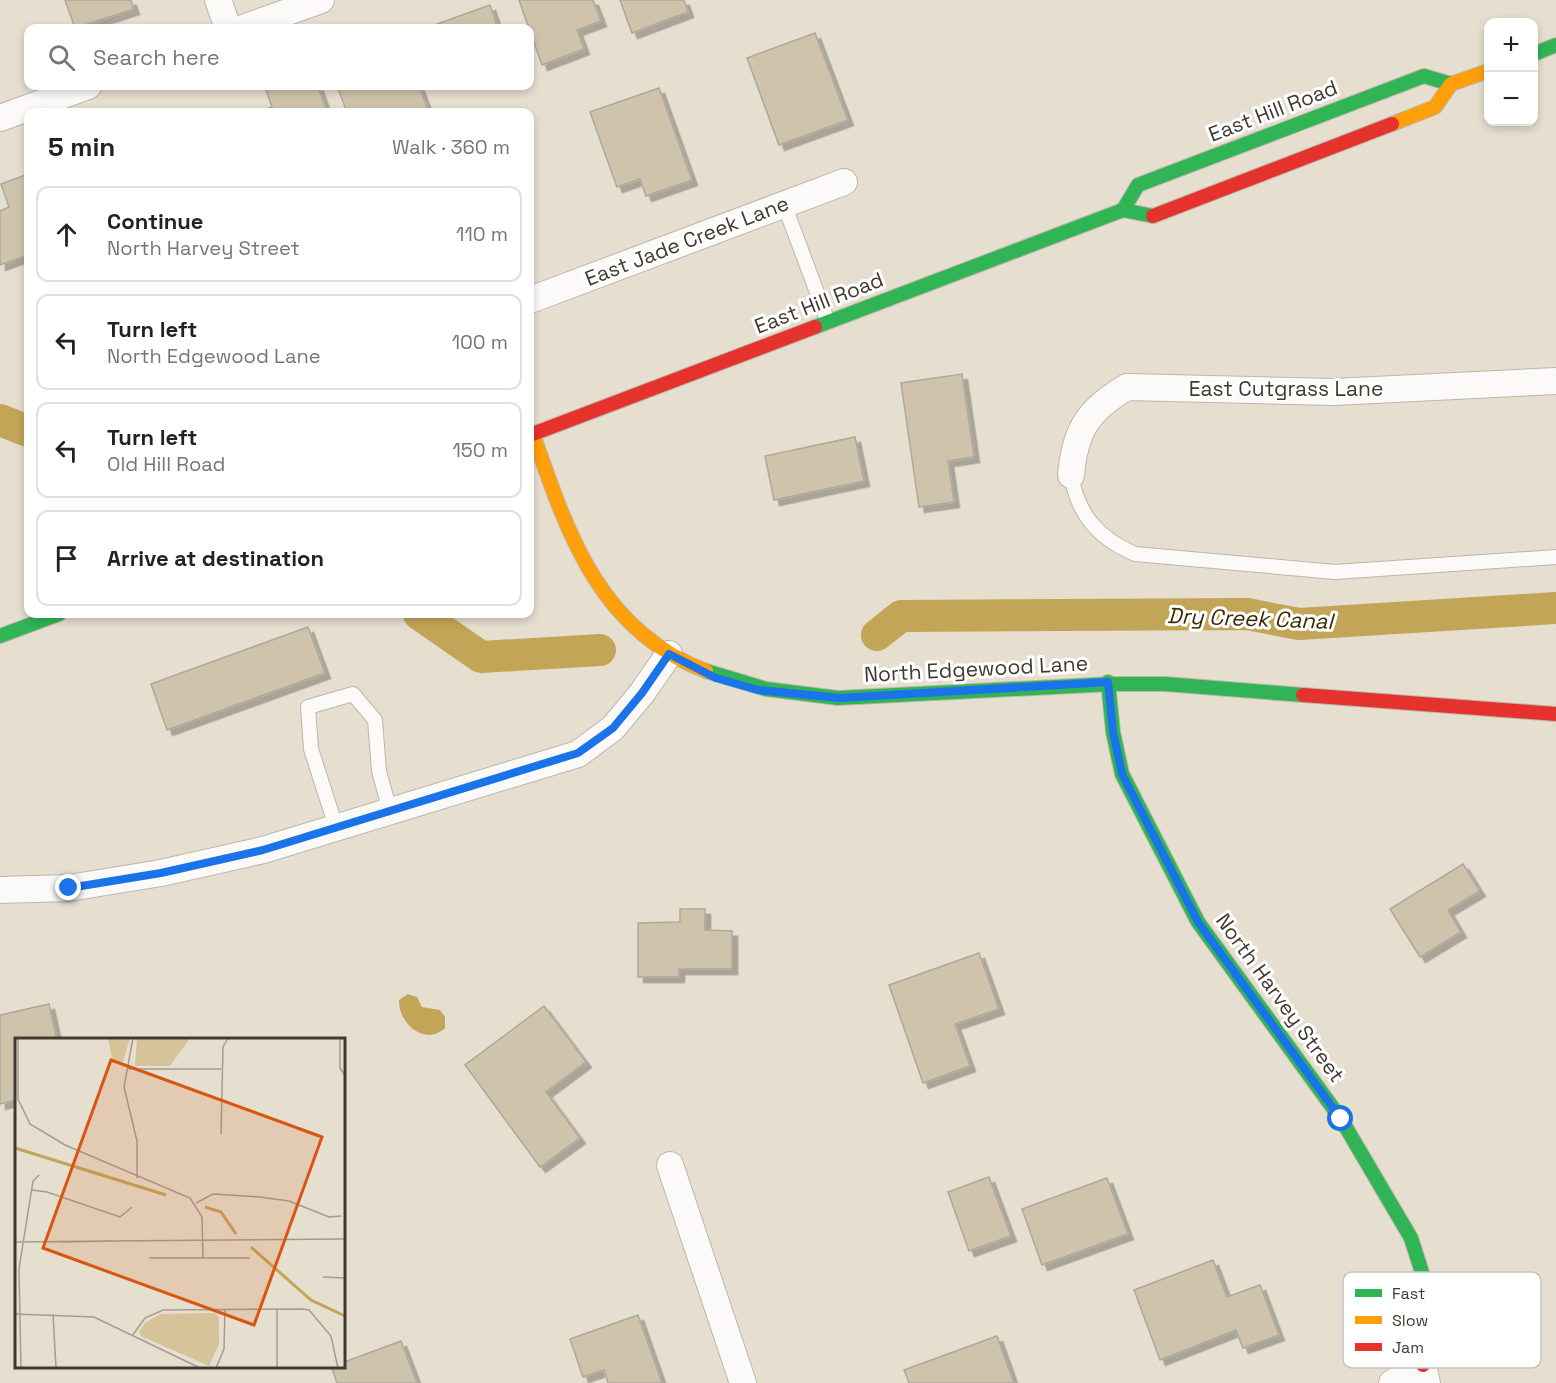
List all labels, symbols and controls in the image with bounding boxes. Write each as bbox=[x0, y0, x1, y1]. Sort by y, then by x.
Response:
map controls bbox=[1484, 18, 1538, 126]
button: + bbox=[1484, 18, 1538, 72]
search box bbox=[24, 24, 534, 90]
icon: search bbox=[45, 41, 78, 74]
text: Search here bbox=[93, 43, 220, 71]
button: − bbox=[1484, 72, 1538, 126]
street label: East Hill Road bbox=[1205, 74, 1341, 147]
text: 5 min bbox=[48, 130, 115, 164]
text: Walk · 360 m bbox=[392, 134, 510, 160]
street label: East Jade Creek Lane bbox=[581, 189, 793, 292]
text: Continue bbox=[107, 207, 203, 235]
icon: ahead bbox=[50, 218, 83, 251]
text: 110 m bbox=[456, 221, 508, 247]
text: North Harvey Street bbox=[107, 235, 300, 261]
street label: East Hill Road bbox=[751, 266, 887, 339]
text: Turn left bbox=[107, 315, 197, 343]
icon: left bbox=[50, 326, 83, 359]
text: 100 m bbox=[452, 329, 508, 355]
text: North Edgewood Lane bbox=[107, 343, 321, 369]
street label: East Cutgrass Lane bbox=[1189, 375, 1383, 402]
text: Turn left bbox=[107, 423, 197, 451]
icon: left bbox=[50, 434, 83, 467]
text: 150 m bbox=[453, 437, 508, 463]
text: Old Hill Road bbox=[107, 451, 225, 477]
icon: arrive bbox=[50, 542, 83, 575]
text: Arrive at destination bbox=[107, 544, 324, 572]
water label: Dry Creek Canal bbox=[1167, 601, 1336, 635]
street label: North Edgewood Lane bbox=[863, 649, 1089, 688]
route end bbox=[55, 874, 81, 900]
street label: North Harvey Street bbox=[1210, 908, 1351, 1087]
inset map bbox=[15, 1038, 345, 1368]
route start bbox=[1327, 1105, 1353, 1131]
legend bbox=[1343, 1272, 1541, 1368]
text: Fast bbox=[1392, 1283, 1425, 1304]
text: Slow bbox=[1392, 1310, 1428, 1331]
text: Jam bbox=[1392, 1337, 1424, 1358]

